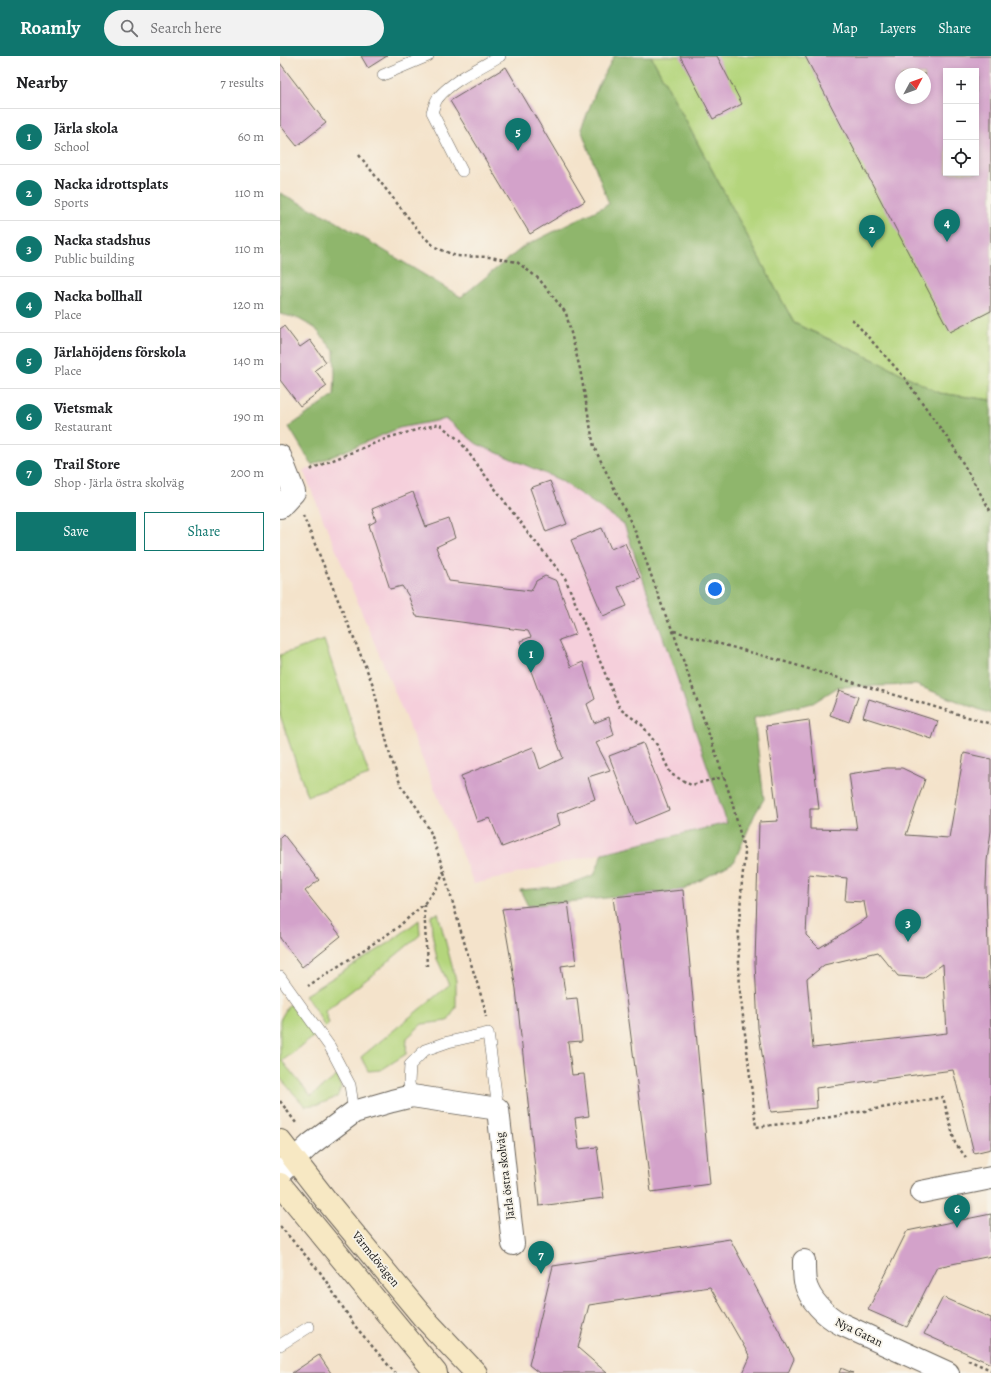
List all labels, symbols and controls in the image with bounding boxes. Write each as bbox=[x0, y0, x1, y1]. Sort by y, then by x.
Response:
search box bbox=[104, 10, 384, 46]
text: Roamly bbox=[20, 15, 80, 41]
icon: search bbox=[118, 17, 140, 39]
text: Search here bbox=[150, 18, 222, 38]
text: Map bbox=[832, 19, 858, 38]
text: Layers bbox=[880, 19, 916, 38]
text: Share bbox=[938, 19, 971, 38]
north arrow bbox=[895, 68, 931, 104]
map controls bbox=[943, 68, 979, 176]
button: + bbox=[943, 68, 979, 104]
text: Nearby bbox=[16, 71, 67, 94]
text: 7 results bbox=[220, 74, 264, 91]
button: − bbox=[943, 104, 979, 140]
text: Järla skola bbox=[54, 118, 118, 138]
pin: 5 bbox=[505, 118, 531, 151]
text: 1 bbox=[27, 128, 31, 145]
text: 60 m bbox=[238, 128, 264, 145]
text: School bbox=[54, 138, 89, 155]
button: locate bbox=[943, 140, 979, 176]
text: Nacka idrottsplats bbox=[54, 174, 168, 194]
text: 2 bbox=[26, 184, 32, 201]
text: 110 m bbox=[235, 184, 264, 201]
text: Sports bbox=[54, 194, 89, 211]
pin: 4 bbox=[934, 209, 960, 242]
pin: 2 bbox=[859, 215, 885, 248]
text: Nacka stadshus bbox=[54, 230, 151, 250]
text: 3 bbox=[26, 240, 32, 257]
text: 110 m bbox=[235, 240, 264, 257]
text: Public building bbox=[54, 250, 134, 267]
text: Nacka bollhall bbox=[54, 286, 142, 306]
text: 4 bbox=[26, 296, 32, 313]
text: 120 m bbox=[233, 296, 264, 313]
text: Place bbox=[54, 306, 82, 323]
text: Järlahöjdens förskola bbox=[54, 342, 186, 362]
text: 5 bbox=[26, 352, 32, 369]
text: 140 m bbox=[233, 352, 264, 369]
text: Place bbox=[54, 362, 82, 379]
text: Vietsmak bbox=[54, 398, 113, 418]
text: 6 bbox=[26, 408, 32, 425]
text: 190 m bbox=[233, 408, 264, 425]
text: Restaurant bbox=[54, 418, 112, 435]
text: Trail Store bbox=[54, 454, 120, 474]
text: 7 bbox=[26, 464, 32, 481]
text: 200 m bbox=[231, 464, 264, 481]
text: Shop · Järla östra skolväg bbox=[54, 474, 184, 491]
button: Save bbox=[16, 512, 136, 551]
button: Share bbox=[144, 512, 264, 551]
your location bbox=[705, 579, 725, 599]
pin: 1 bbox=[518, 640, 544, 673]
pin: 3 bbox=[895, 909, 921, 942]
street label: Järla östra skolväg bbox=[492, 1131, 518, 1221]
pin: 6 bbox=[944, 1195, 970, 1228]
street label: Värmdövägen bbox=[348, 1227, 404, 1291]
pin: 7 bbox=[528, 1241, 554, 1274]
street label: Nya Gatan bbox=[833, 1314, 886, 1351]

